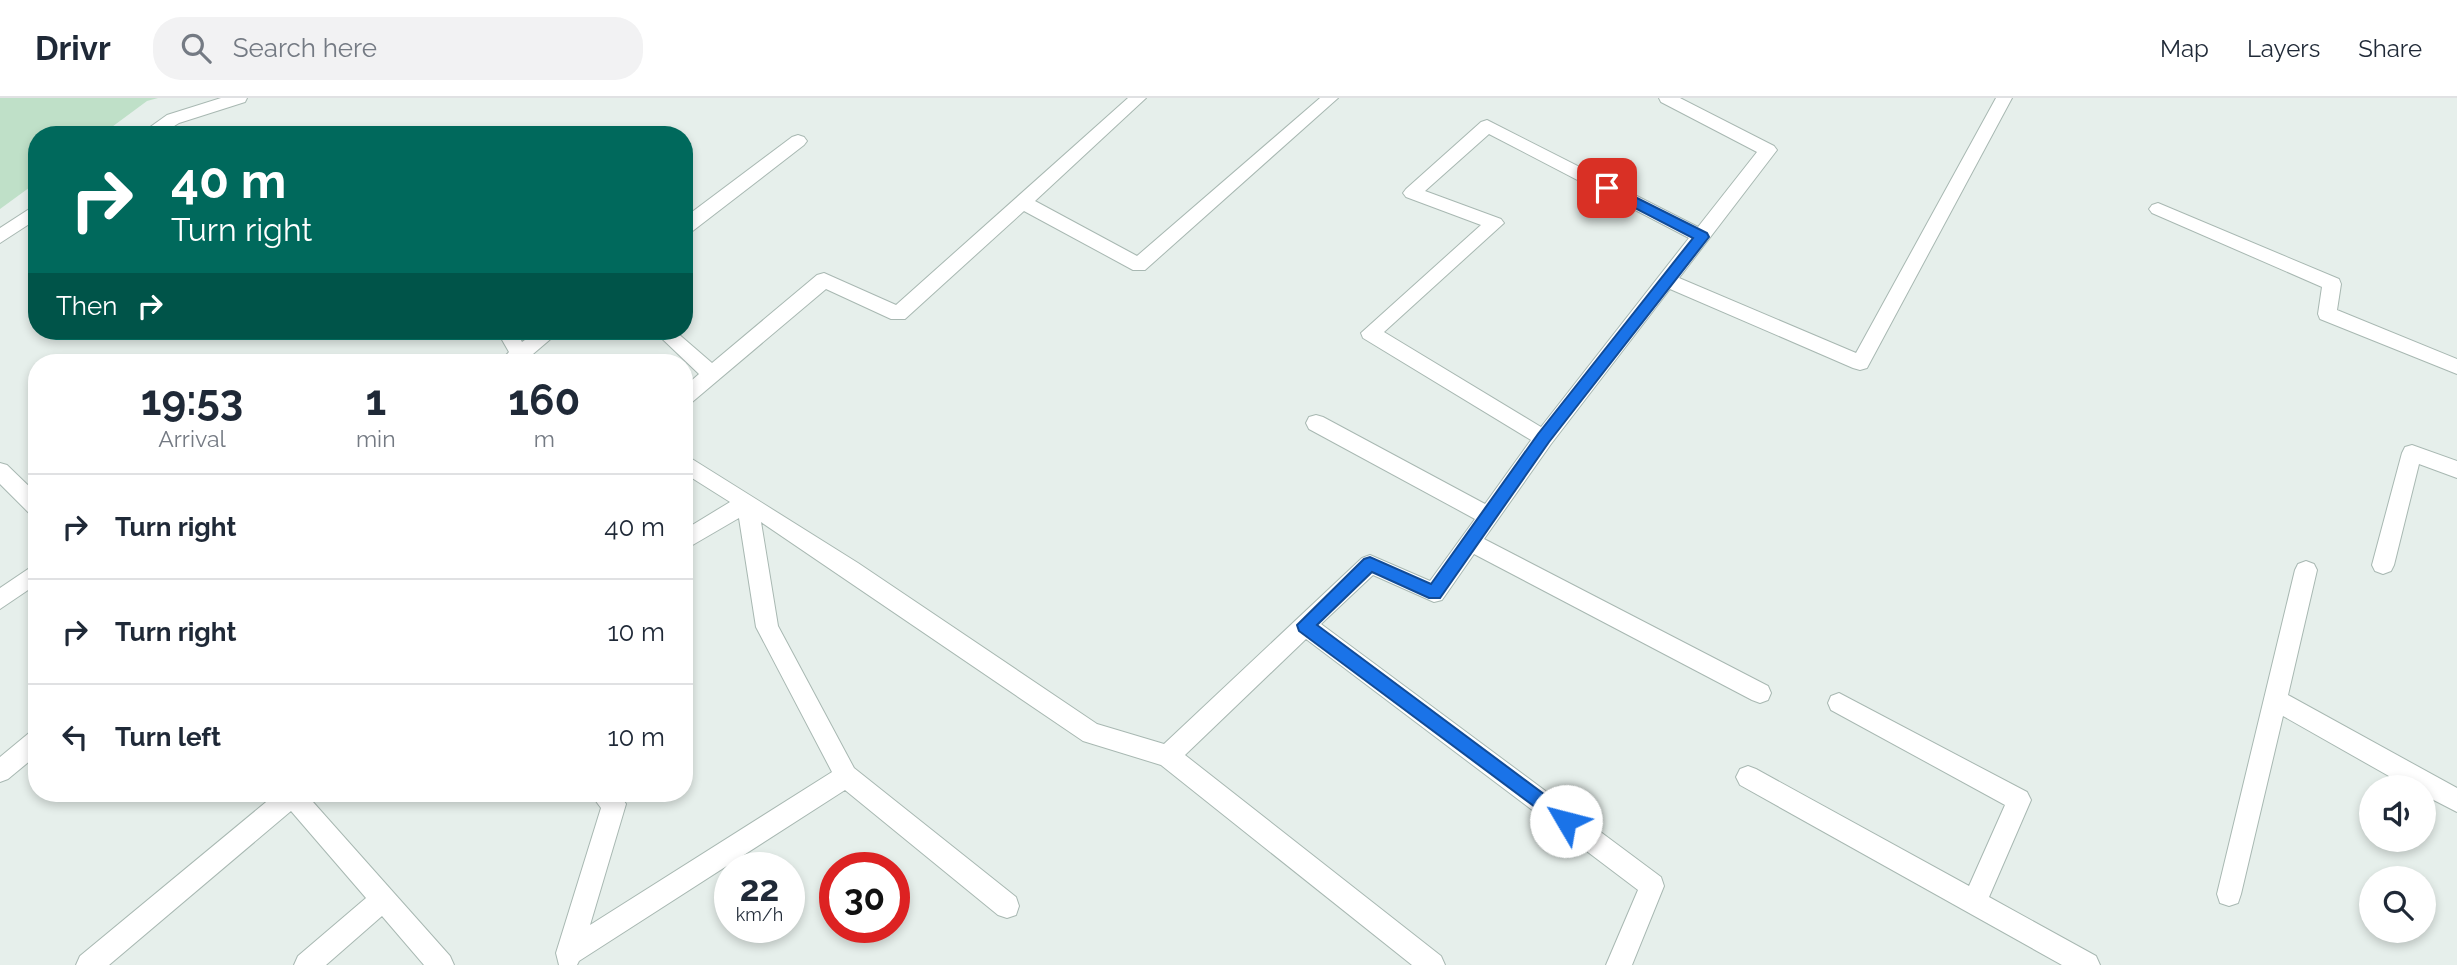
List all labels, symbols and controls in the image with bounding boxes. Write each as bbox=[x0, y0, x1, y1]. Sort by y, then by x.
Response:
search box bbox=[153, 17, 643, 80]
text: Drivr bbox=[35, 29, 111, 68]
icon: search bbox=[177, 29, 215, 67]
text: Search here bbox=[233, 33, 377, 63]
text: Map bbox=[2160, 34, 2209, 63]
text: Layers bbox=[2247, 34, 2320, 63]
text: Share bbox=[2358, 34, 2422, 63]
text: 40 m bbox=[171, 152, 286, 209]
icon: right bbox=[56, 154, 147, 245]
pin bbox=[1577, 158, 1637, 218]
icon: arrive bbox=[1588, 169, 1626, 207]
text: Turn right bbox=[171, 211, 312, 248]
icon: right bbox=[131, 287, 169, 325]
text: Then bbox=[56, 291, 117, 321]
text: 19:53 bbox=[141, 376, 243, 425]
text: 1 bbox=[365, 376, 386, 425]
text: 160 bbox=[508, 376, 580, 425]
text: Arrival bbox=[158, 425, 226, 452]
text: min bbox=[356, 425, 396, 452]
text: m bbox=[534, 425, 555, 452]
icon: right bbox=[56, 508, 94, 546]
text: Turn right bbox=[115, 512, 236, 542]
text: 40 m bbox=[604, 512, 665, 542]
icon: right bbox=[56, 613, 94, 651]
text: Turn right bbox=[115, 617, 236, 647]
text: 10 m bbox=[607, 617, 665, 647]
icon: left bbox=[56, 718, 94, 756]
text: Turn left bbox=[115, 722, 221, 752]
text: 10 m bbox=[607, 722, 665, 752]
map controls bbox=[2359, 775, 2436, 943]
button: sound bbox=[2359, 775, 2436, 852]
position arrow bbox=[1529, 784, 1603, 858]
speed limit sign: 30 bbox=[819, 852, 910, 943]
button: search bbox=[2359, 866, 2436, 943]
text: 22 bbox=[740, 868, 779, 909]
text: km/h bbox=[736, 904, 783, 925]

